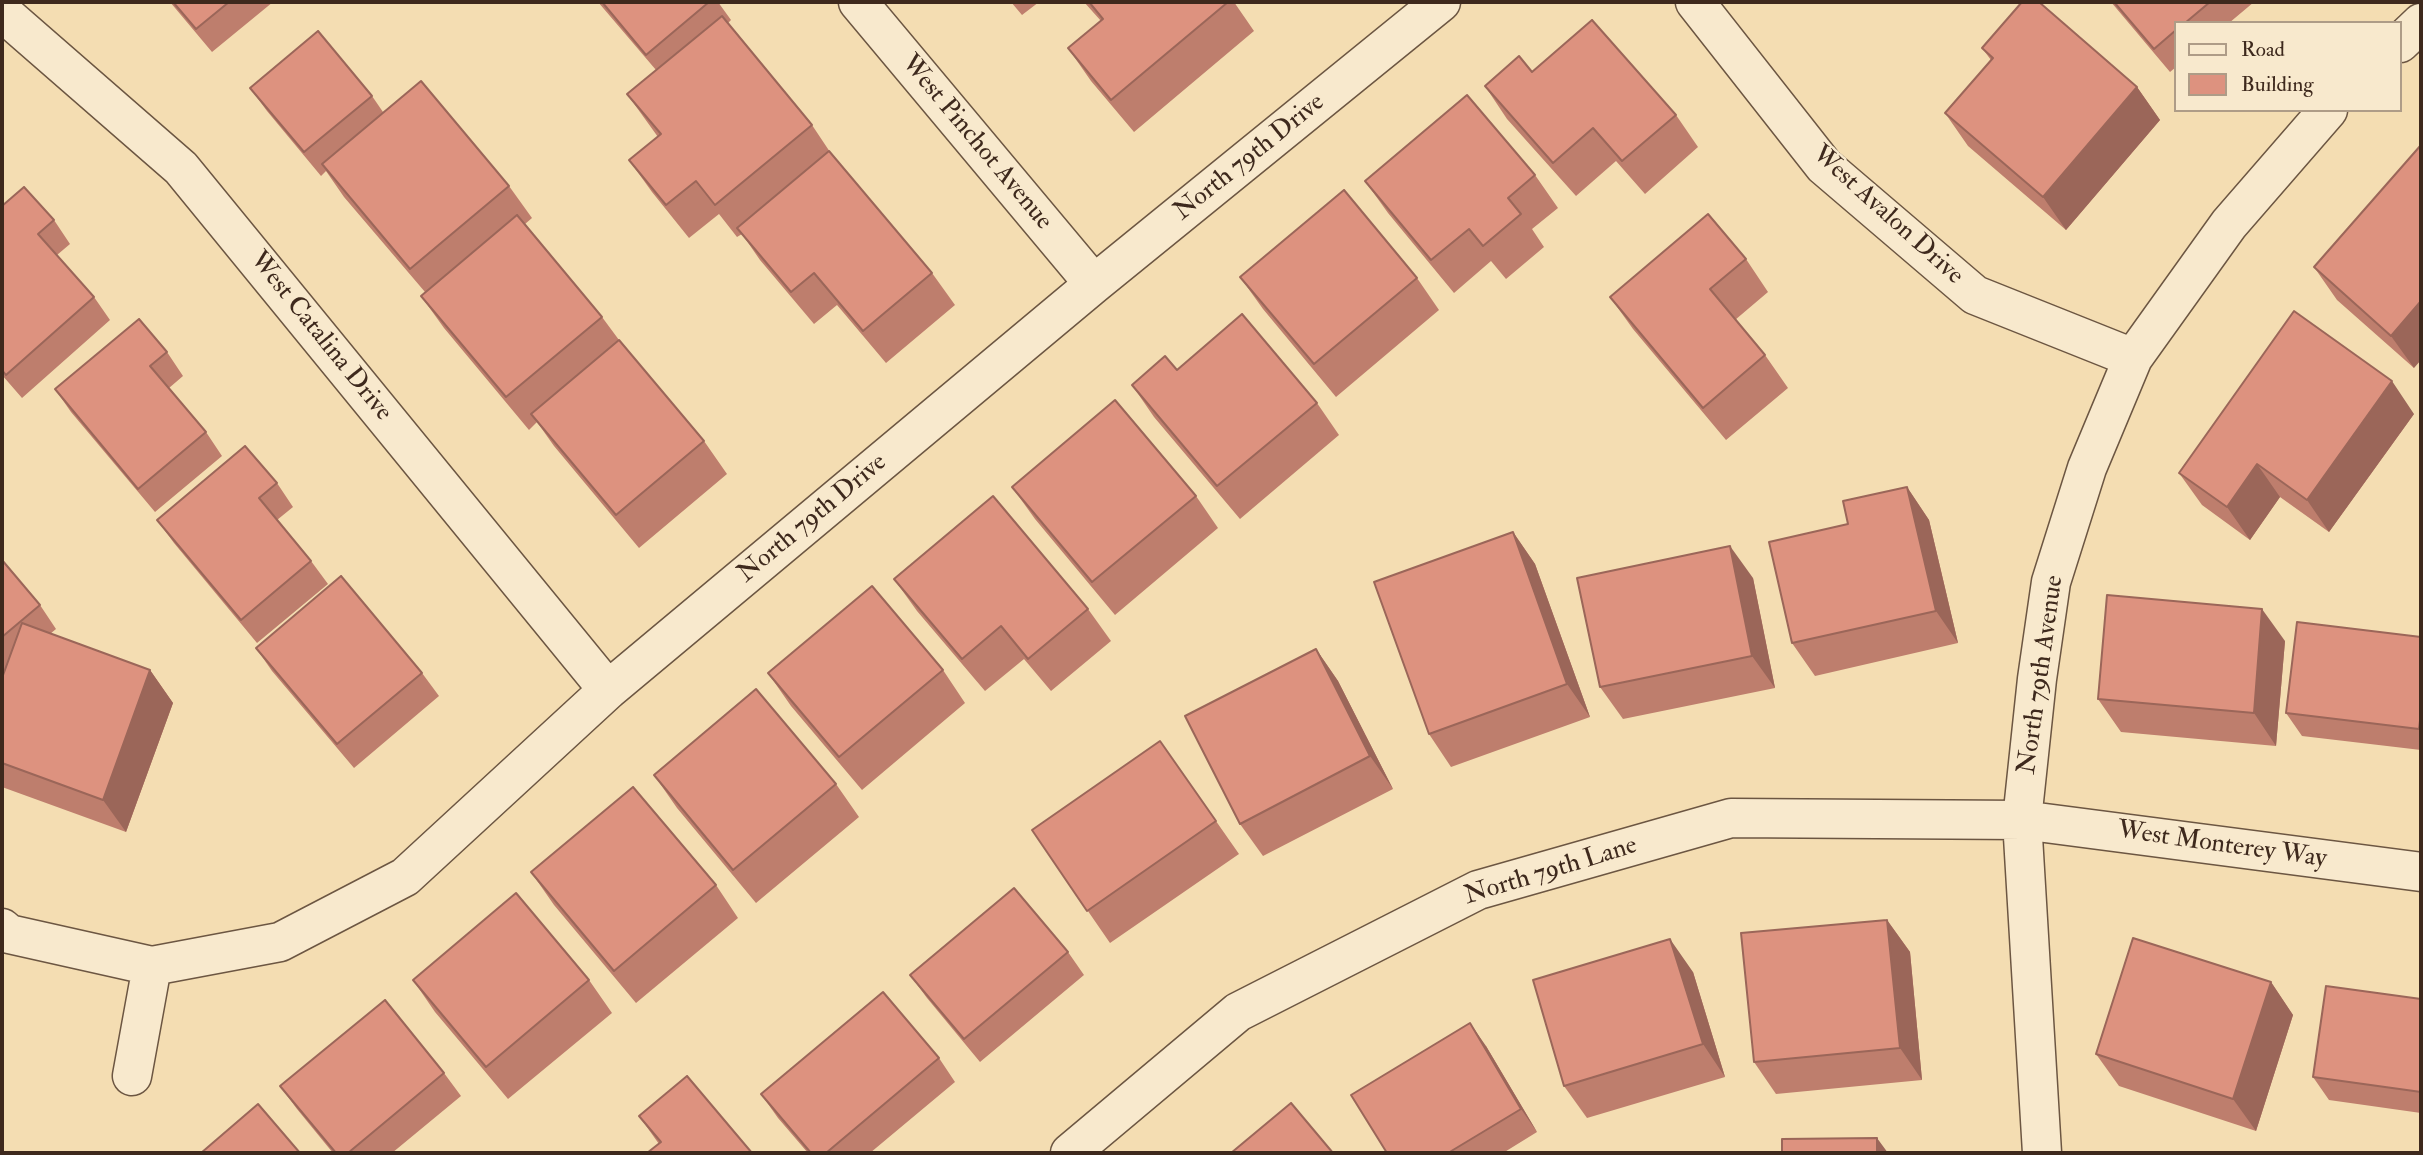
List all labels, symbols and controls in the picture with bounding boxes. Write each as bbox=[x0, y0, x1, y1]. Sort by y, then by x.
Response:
legend bbox=[2174, 21, 2402, 112]
text: Road bbox=[2241, 36, 2285, 63]
street label: West Pinchot Avenue bbox=[894, 49, 1058, 237]
text: Building bbox=[2241, 71, 2314, 98]
street label: North 79th Drive bbox=[1168, 88, 1332, 228]
street label: West Avalon Drive bbox=[1805, 140, 1969, 292]
street label: West Catalina Drive bbox=[242, 246, 398, 428]
street label: North 79th Drive bbox=[732, 448, 894, 590]
street label: North 79th Avenue bbox=[2013, 574, 2071, 776]
street label: West Monterey Way bbox=[2115, 816, 2329, 876]
street label: North 79th Lane bbox=[1461, 831, 1641, 913]

